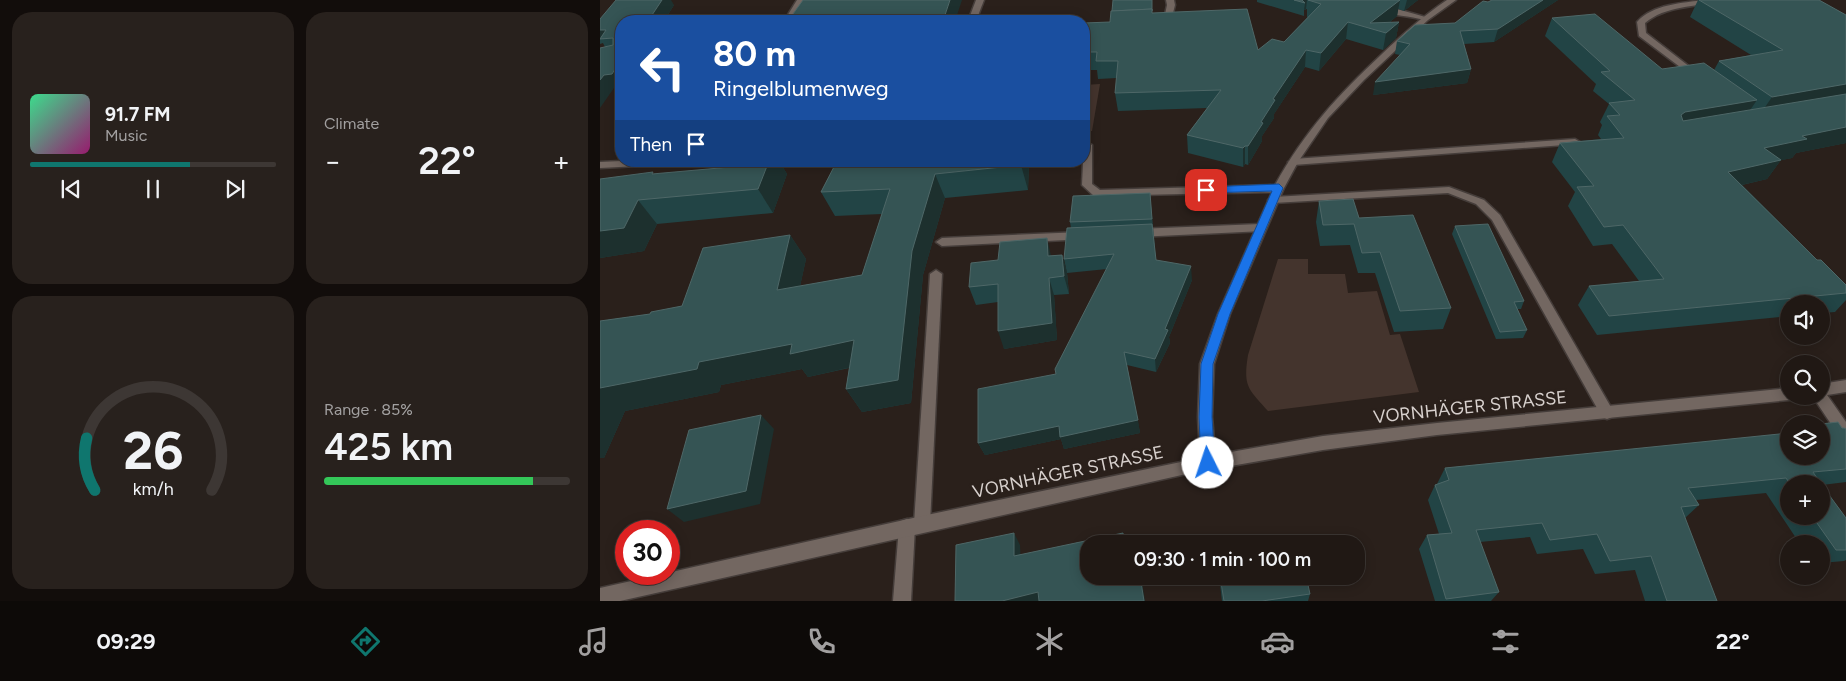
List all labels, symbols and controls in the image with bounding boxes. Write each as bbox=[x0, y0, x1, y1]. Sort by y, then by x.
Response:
text: 80 m bbox=[713, 33, 796, 75]
icon: left bbox=[630, 35, 695, 100]
text: Ringelblumenweg bbox=[713, 75, 889, 102]
text: 91.7 FM bbox=[105, 103, 171, 126]
text: Climate bbox=[324, 114, 379, 133]
text: Music bbox=[105, 126, 147, 145]
icon: arrive bbox=[682, 130, 710, 158]
text: Then bbox=[630, 133, 672, 156]
text: 22° bbox=[418, 138, 476, 184]
text: − bbox=[324, 144, 341, 178]
text: + bbox=[553, 144, 570, 178]
pin bbox=[1185, 169, 1227, 211]
icon: previous bbox=[57, 175, 85, 203]
icon: pause bbox=[139, 175, 167, 203]
icon: next bbox=[221, 175, 249, 203]
icon: arrive bbox=[1192, 176, 1220, 204]
map controls bbox=[1780, 295, 1830, 585]
button: sound bbox=[1780, 295, 1830, 345]
button: search bbox=[1780, 355, 1830, 405]
street label: VORNHÄGER STRASSE bbox=[1372, 386, 1568, 428]
text: Range · 85% bbox=[324, 400, 413, 419]
button: layers bbox=[1780, 415, 1830, 465]
text: 26 bbox=[123, 420, 183, 482]
text: 425 km bbox=[324, 424, 453, 470]
position arrow bbox=[1181, 436, 1233, 488]
street label: VORNHÄGER STRASSE bbox=[971, 441, 1165, 503]
button: + bbox=[1780, 475, 1830, 525]
text: km/h bbox=[133, 478, 173, 499]
speed limit sign: 30 bbox=[615, 520, 680, 585]
button: − bbox=[1780, 535, 1830, 585]
text: 09:30 · 1 min · 100 m bbox=[1134, 548, 1311, 571]
icon: directions bbox=[348, 624, 383, 659]
icon: music bbox=[576, 624, 611, 659]
icon: phone bbox=[804, 624, 839, 659]
icon: climate bbox=[1032, 624, 1067, 659]
icon: car bbox=[1260, 624, 1295, 659]
icon: filters bbox=[1488, 624, 1523, 659]
text: 09:29 bbox=[96, 628, 156, 655]
text: 22° bbox=[1716, 628, 1750, 655]

